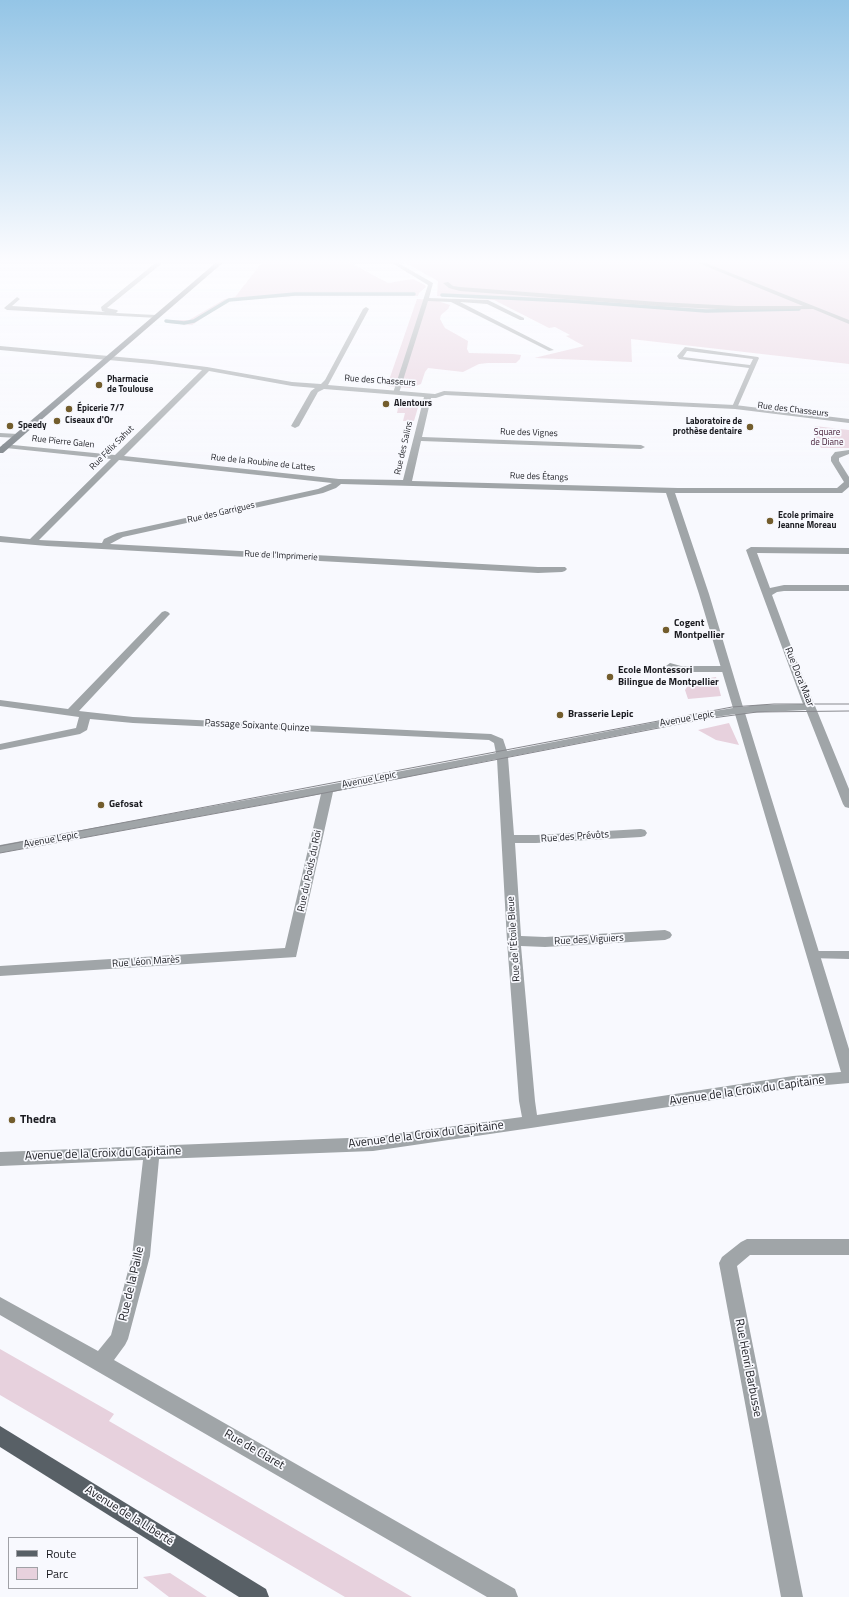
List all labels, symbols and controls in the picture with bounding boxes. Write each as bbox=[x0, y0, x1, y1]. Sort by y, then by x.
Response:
street label: Rue des Chasseurs bbox=[344, 373, 416, 389]
place label: Pharmacie de Toulouse bbox=[107, 375, 153, 396]
marker: Pharmacie de Toulouse bbox=[94, 380, 104, 390]
marker: Alentours bbox=[381, 399, 391, 409]
place label: Alentours bbox=[394, 399, 432, 409]
street label: Rue des Chasseurs bbox=[757, 400, 829, 420]
marker: Épicerie 7/7 bbox=[64, 404, 74, 414]
place label: Épicerie 7/7 bbox=[77, 404, 124, 414]
marker: Ciseaux d'Or bbox=[52, 416, 62, 426]
place label: Ciseaux d'Or bbox=[65, 416, 113, 426]
place label: Laboratoire de prothèse dentaire bbox=[673, 417, 742, 438]
street label: Rue des Salins bbox=[393, 420, 415, 476]
marker: Speedy bbox=[5, 421, 15, 431]
place label: Speedy bbox=[18, 421, 46, 431]
marker: Laboratoire de prothèse dentaire bbox=[745, 422, 755, 432]
street label: Rue Félix Sahut bbox=[88, 424, 136, 472]
street label: Rue des Vignes bbox=[500, 427, 558, 439]
park label: Square de Diane bbox=[811, 428, 843, 449]
street label: Rue Pierre Galen bbox=[31, 433, 95, 451]
street label: Rue de la Roubine de Lattes bbox=[210, 452, 316, 474]
street label: Rue des Étangs bbox=[510, 471, 568, 483]
street label: Rue des Garrigues bbox=[186, 500, 256, 526]
place label: Ecole primaire Jeanne Moreau bbox=[778, 511, 836, 532]
marker: Ecole primaire Jeanne Moreau bbox=[765, 516, 775, 526]
street label: Rue de l'Imprimerie bbox=[244, 549, 318, 563]
place label: Cogent Montpellier bbox=[674, 618, 724, 642]
marker: Cogent Montpellier bbox=[661, 625, 671, 635]
street label: Rue Dora Maar bbox=[782, 646, 816, 708]
place label: Ecole Montessori Bilingue de Montpellier bbox=[618, 665, 719, 688]
marker: Ecole Montessori Bilingue de Montpellier bbox=[605, 672, 615, 682]
street label: Avenue Lepic bbox=[659, 708, 715, 730]
place label: Brasserie Lepic bbox=[568, 709, 633, 721]
marker: Brasserie Lepic bbox=[555, 710, 565, 720]
street label: Passage Soixante Quinze bbox=[204, 717, 310, 735]
street label: Avenue Lepic bbox=[341, 769, 397, 791]
place label: Gefosat bbox=[109, 799, 143, 811]
marker: Gefosat bbox=[96, 800, 106, 810]
street label: Avenue Lepic bbox=[23, 829, 79, 851]
street label: Rue du Poids du Roi bbox=[295, 829, 325, 913]
street label: Rue des Prévôts bbox=[541, 829, 609, 845]
street label: Rue de l'Étoile Bleue bbox=[505, 896, 523, 982]
street label: Rue des Viguiers bbox=[554, 932, 624, 948]
street label: Rue Léon Marès bbox=[112, 954, 180, 970]
street label: Avenue de la Croix du Capitaine bbox=[669, 1073, 825, 1109]
place label: Thedra bbox=[20, 1113, 56, 1127]
marker: Thedra bbox=[7, 1115, 17, 1125]
street label: Avenue de la Croix du Capitaine bbox=[348, 1118, 504, 1152]
street label: Avenue de la Croix du Capitaine bbox=[25, 1144, 181, 1164]
street label: Rue de la Paille bbox=[116, 1245, 148, 1323]
street label: Rue Henri Barbusse bbox=[731, 1318, 765, 1418]
street label: Rue de Claret bbox=[221, 1427, 287, 1473]
street label: Avenue de la Liberté bbox=[82, 1483, 176, 1549]
legend bbox=[8, 1537, 138, 1589]
text: Route bbox=[46, 1544, 76, 1563]
text: Parc bbox=[46, 1564, 68, 1583]

